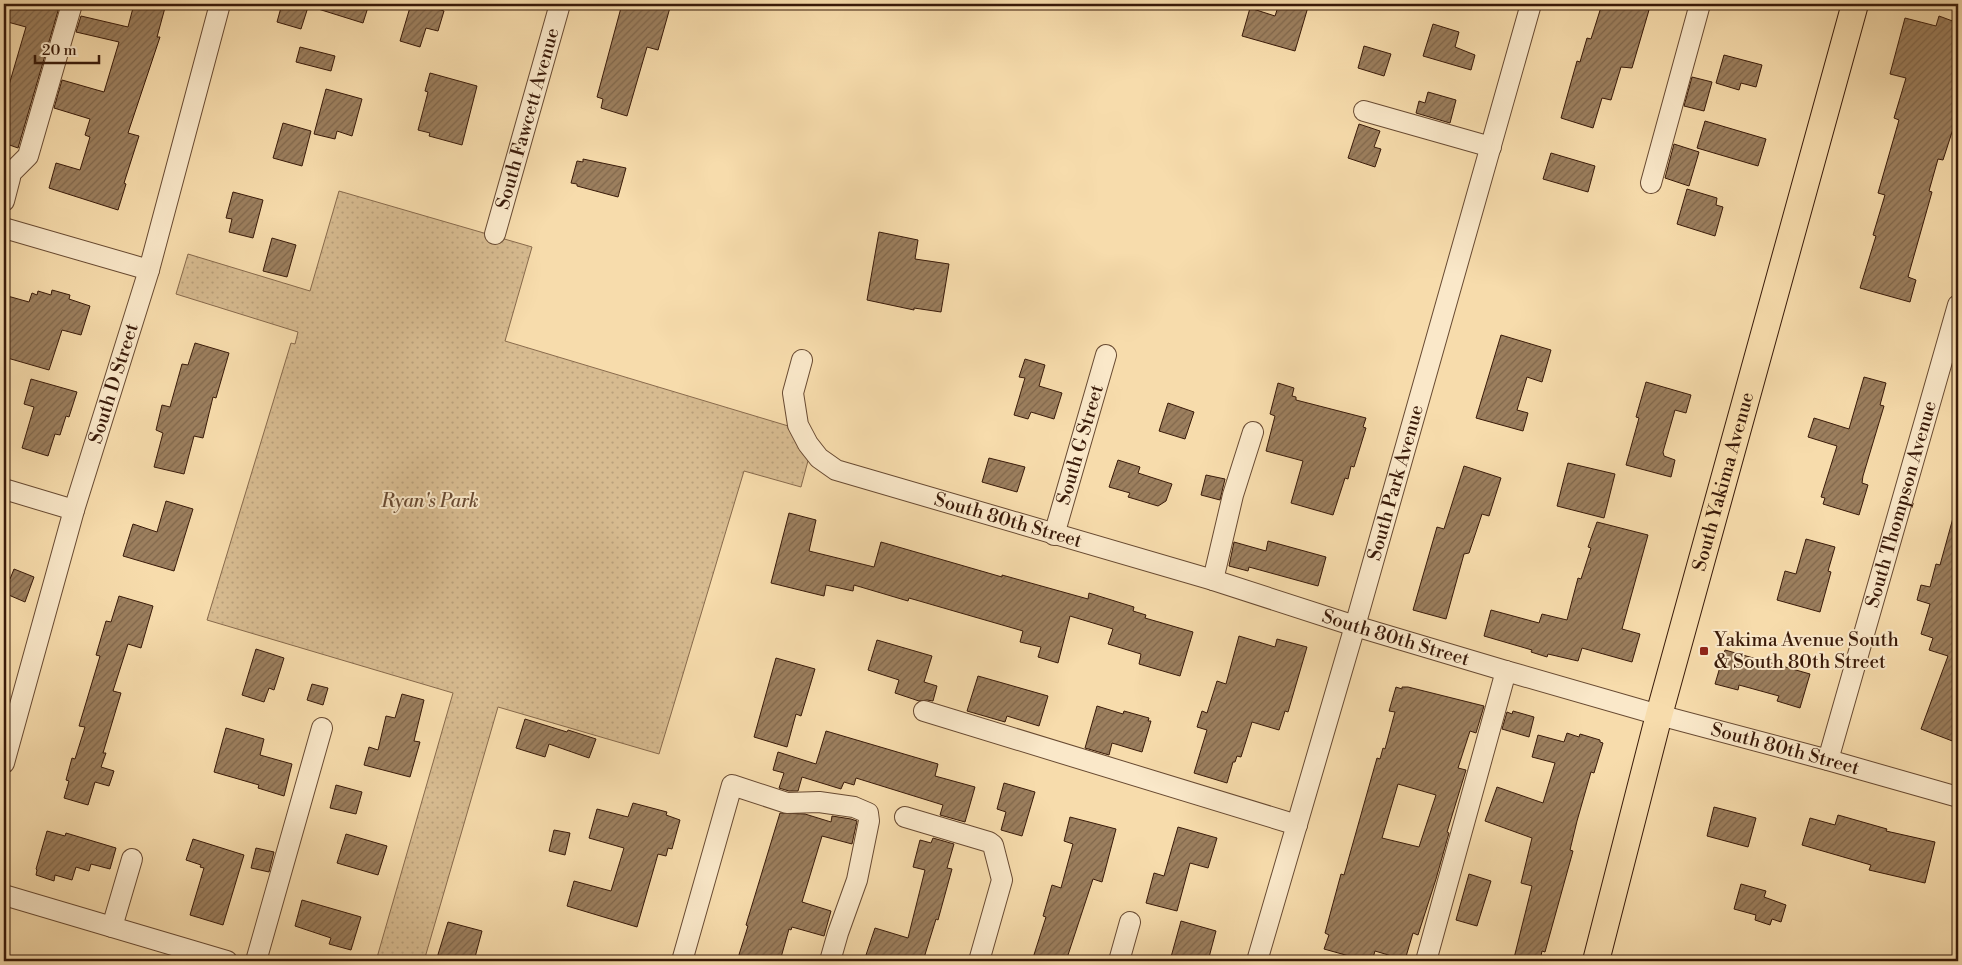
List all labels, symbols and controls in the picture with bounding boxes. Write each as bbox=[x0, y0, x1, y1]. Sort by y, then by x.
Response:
street label: South Fawcett Avenue bbox=[491, 25, 565, 212]
scale bar bbox=[35, 32, 99, 64]
text: 20 m bbox=[42, 41, 77, 60]
street label: South D Street bbox=[83, 320, 144, 447]
street label: South G Street bbox=[1051, 381, 1109, 508]
street label: South Yakima Avenue bbox=[1687, 389, 1759, 574]
street label: South Thompson Avenue bbox=[1860, 398, 1942, 611]
street label: South Park Avenue bbox=[1362, 402, 1429, 563]
street label: South 80th Street bbox=[931, 487, 1085, 553]
park label: Ryan's Park bbox=[380, 489, 479, 513]
street label: South 80th Street bbox=[1319, 604, 1472, 671]
place label: Yakima Avenue South & South 80th Street bbox=[1713, 628, 1899, 674]
marker: Yakima Avenue South & South 80th Street bbox=[1698, 645, 1710, 657]
street label: South 80th Street bbox=[1708, 717, 1862, 780]

